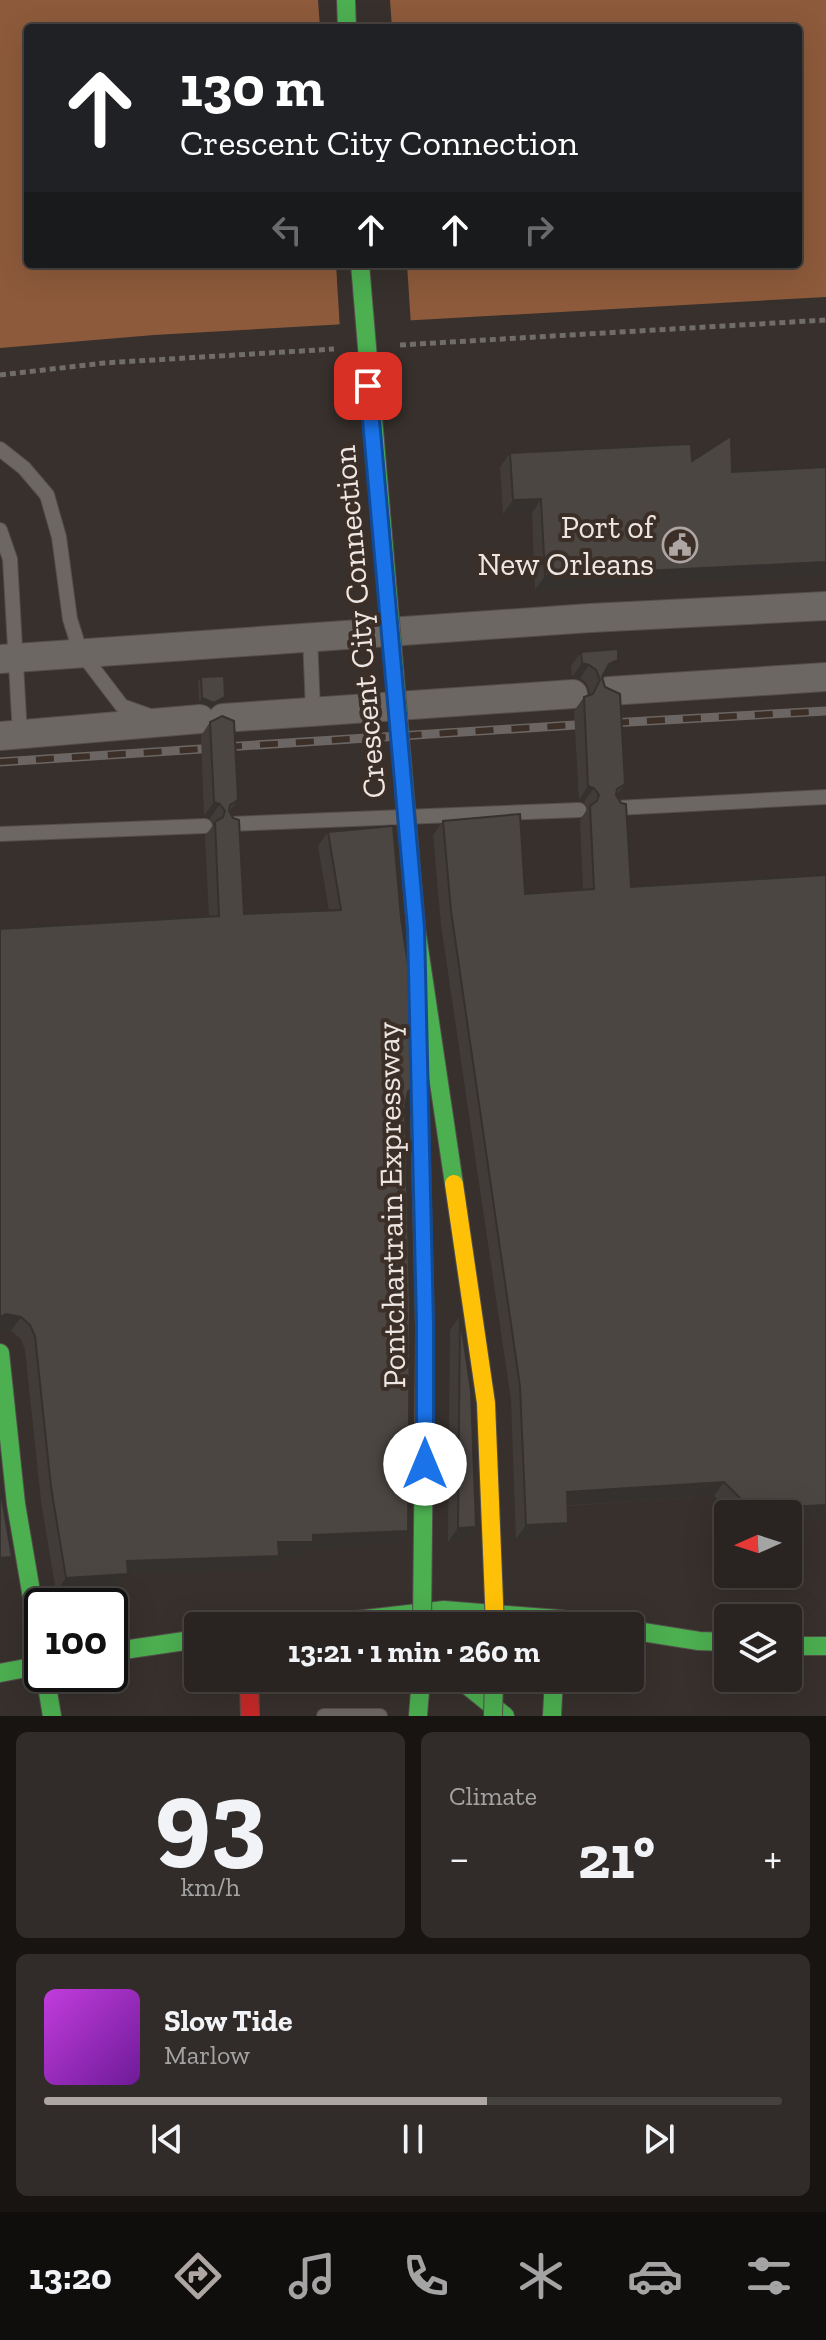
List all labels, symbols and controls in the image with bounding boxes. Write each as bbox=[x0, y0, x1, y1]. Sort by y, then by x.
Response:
text: 130 m bbox=[180, 53, 324, 120]
icon: ahead bbox=[48, 56, 152, 160]
text: Crescent City Connection bbox=[180, 121, 578, 164]
icon: left bbox=[265, 208, 309, 252]
icon: ahead bbox=[349, 208, 393, 252]
icon: ahead bbox=[433, 208, 477, 252]
icon: right bbox=[517, 208, 561, 252]
pin bbox=[334, 352, 402, 420]
icon: arrive bbox=[346, 364, 390, 408]
street label: Crescent City Connection bbox=[325, 443, 393, 800]
place label: Port of New Orleans bbox=[477, 508, 657, 583]
public building icon: Port of New Orleans bbox=[661, 526, 699, 564]
street label: Pontchartrain Expressway bbox=[369, 1021, 413, 1388]
position arrow bbox=[383, 1422, 467, 1506]
north arrow bbox=[714, 1500, 802, 1588]
map controls bbox=[714, 1500, 802, 1692]
speed limit sign: 100 bbox=[24, 1588, 128, 1692]
button: layers bbox=[714, 1604, 802, 1692]
text: 13:21 · 1 min · 260 m bbox=[288, 1634, 540, 1670]
text: 93 bbox=[155, 1756, 266, 1881]
text: Climate bbox=[449, 1780, 537, 1812]
text: 21° bbox=[578, 1821, 655, 1893]
text: − bbox=[449, 1831, 470, 1884]
text: + bbox=[763, 1831, 782, 1884]
text: km/h bbox=[181, 1871, 240, 1903]
text: Slow Tide bbox=[164, 2003, 292, 2039]
text: Marlow bbox=[164, 2039, 250, 2071]
icon: previous bbox=[145, 2117, 189, 2161]
icon: pause bbox=[391, 2117, 435, 2161]
icon: next bbox=[637, 2117, 681, 2161]
icon: directions bbox=[170, 2248, 226, 2304]
icon: music bbox=[284, 2248, 340, 2304]
icon: phone bbox=[398, 2248, 454, 2304]
icon: climate bbox=[513, 2248, 569, 2304]
icon: car bbox=[627, 2248, 683, 2304]
icon: filters bbox=[741, 2248, 797, 2304]
text: 13:20 bbox=[29, 2255, 112, 2298]

